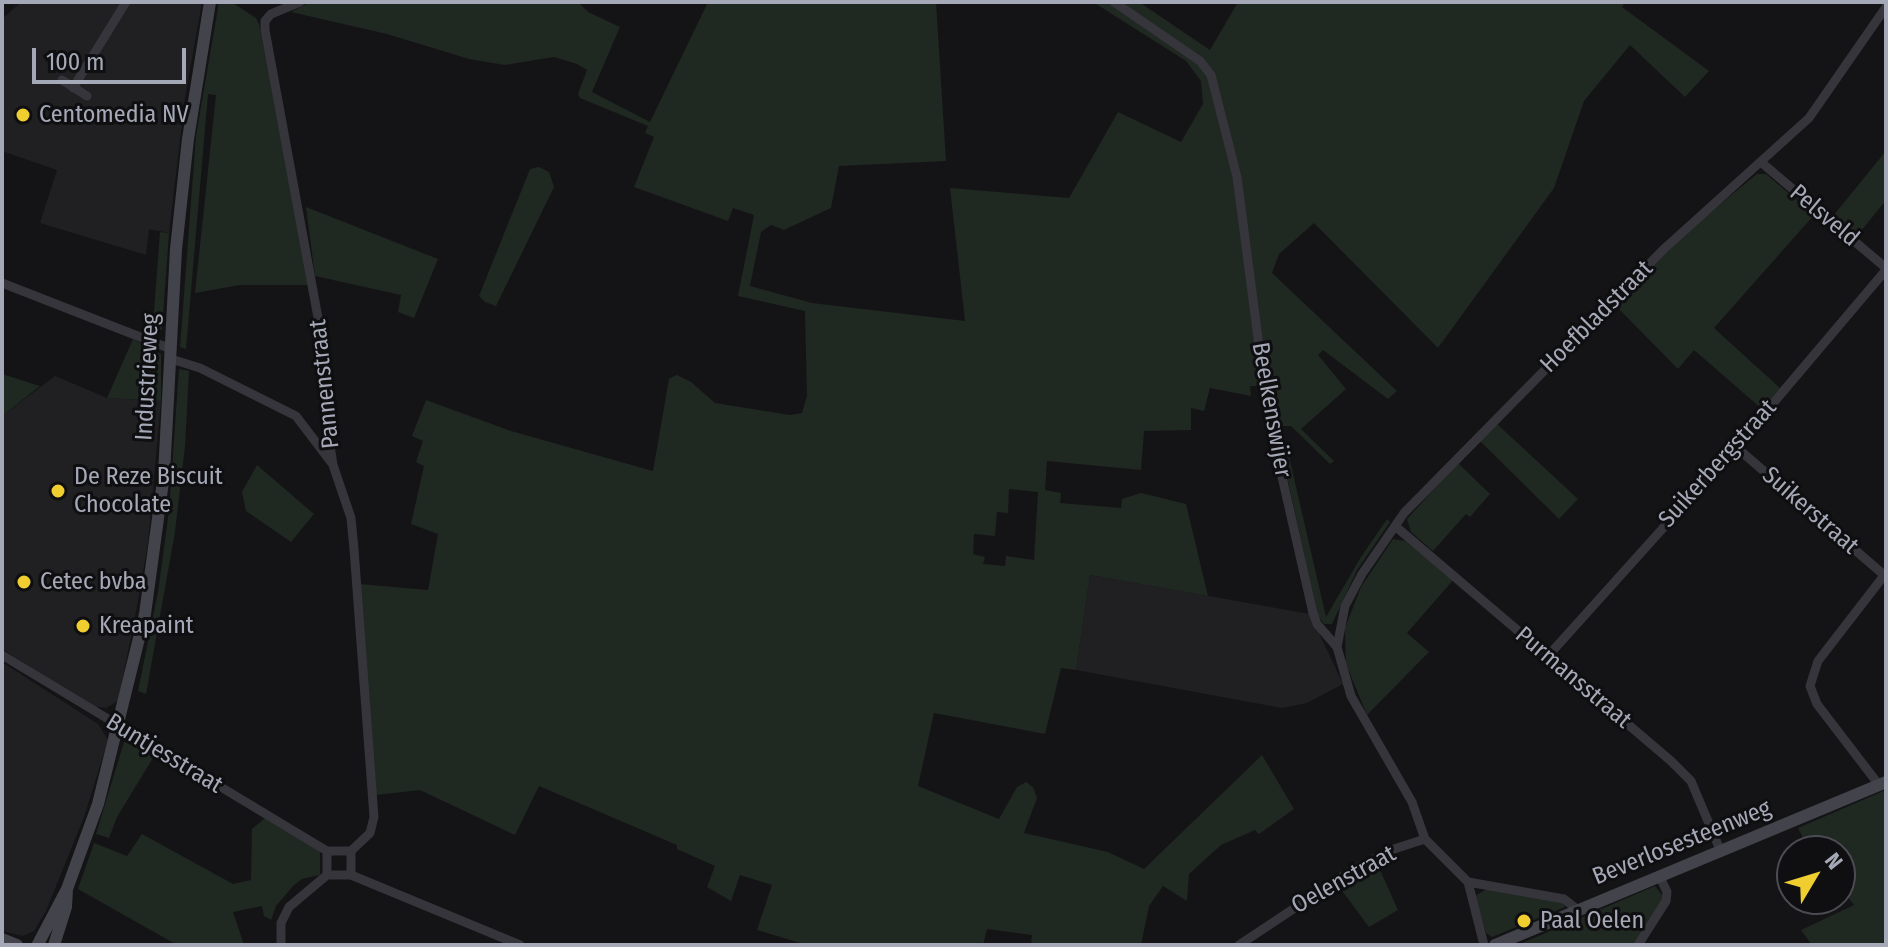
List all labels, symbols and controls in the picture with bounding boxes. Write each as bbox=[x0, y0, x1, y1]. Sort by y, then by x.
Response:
scale bar bbox=[36, 32, 190, 82]
text: 100 m bbox=[46, 48, 104, 76]
place label: Centomedia NV bbox=[39, 101, 189, 129]
marker: Centomedia NV bbox=[14, 106, 32, 124]
street label: Pelsveld bbox=[1784, 179, 1864, 253]
street label: Hoefbladstraat bbox=[1535, 255, 1659, 379]
street label: Industrieweg bbox=[130, 313, 166, 441]
street label: Pannenstraat bbox=[304, 318, 346, 450]
street label: Beelkenswijer bbox=[1245, 340, 1297, 480]
street label: Suikerbergstraat bbox=[1653, 394, 1783, 534]
street label: Suikerstraat bbox=[1756, 461, 1864, 561]
place label: De Reze Biscuit Chocolate bbox=[74, 463, 223, 519]
marker: De Reze Biscuit Chocolate bbox=[49, 482, 67, 500]
place label: Cetec bvba bbox=[40, 568, 146, 596]
marker: Cetec bvba bbox=[15, 573, 33, 591]
place label: Kreapaint bbox=[99, 612, 194, 640]
marker: Kreapaint bbox=[74, 617, 92, 635]
street label: Purmansstraat bbox=[1509, 621, 1637, 735]
street label: Buntjesstraat bbox=[100, 708, 228, 800]
street label: Beverlosesteenweg bbox=[1589, 794, 1775, 892]
north arrow bbox=[1776, 835, 1856, 915]
street label: Oelenstraat bbox=[1287, 840, 1401, 920]
text: N bbox=[1819, 848, 1848, 875]
place label: Paal Oelen bbox=[1540, 907, 1644, 935]
marker: Paal Oelen bbox=[1515, 912, 1533, 930]

